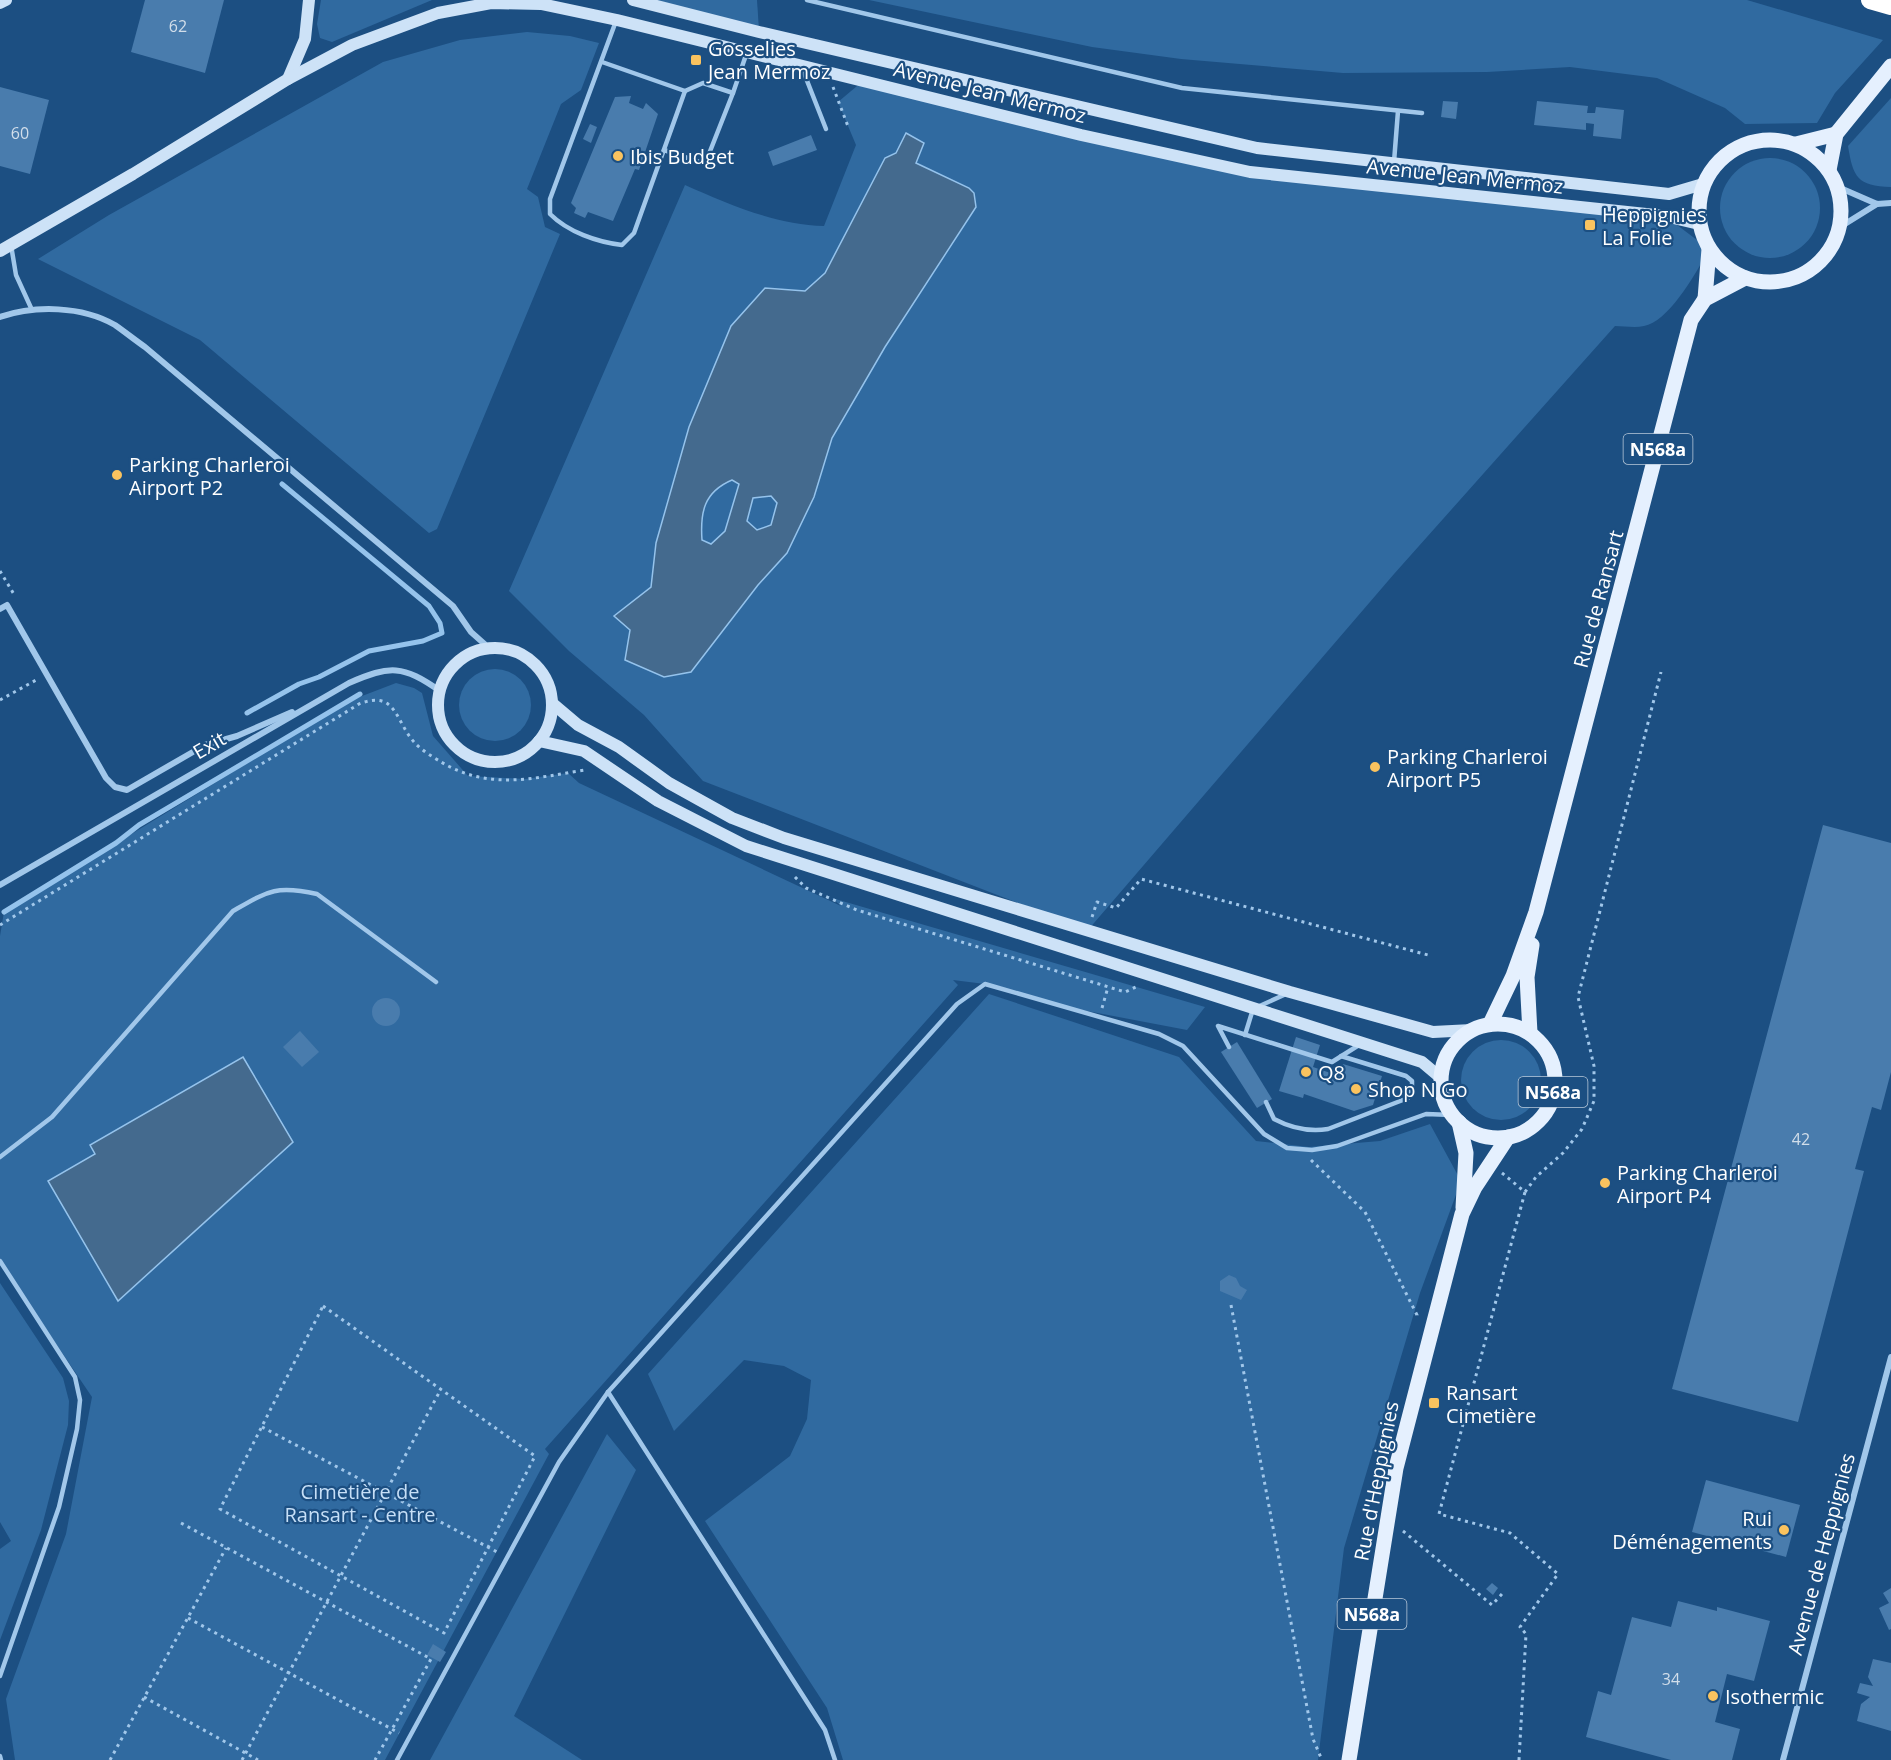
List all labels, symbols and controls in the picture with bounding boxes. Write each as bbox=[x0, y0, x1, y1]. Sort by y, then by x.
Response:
house number: 62 bbox=[169, 15, 187, 37]
place label: Gosselies Jean Mermoz bbox=[706, 35, 831, 85]
marker: Gosselies Jean Mermoz bbox=[689, 53, 703, 67]
street label: Avenue Jean Mermoz bbox=[891, 55, 1089, 129]
house number: 60 bbox=[11, 122, 29, 144]
place label: Ibis Budget bbox=[630, 143, 734, 170]
marker: Ibis Budget bbox=[611, 149, 625, 163]
street label: Avenue Jean Mermoz bbox=[1365, 152, 1565, 200]
place label: Heppignies La Folie bbox=[1602, 201, 1706, 251]
marker: Heppignies La Folie bbox=[1583, 218, 1597, 232]
road number: N568a bbox=[1624, 434, 1692, 464]
place label: Parking Charleroi Airport P2 bbox=[129, 451, 290, 501]
marker: Parking Charleroi Airport P2 bbox=[110, 468, 124, 482]
street label: Rue de Ransart bbox=[1567, 527, 1629, 671]
street label: Exit bbox=[188, 725, 230, 765]
place label: Parking Charleroi Airport P5 bbox=[1387, 743, 1548, 793]
marker: Parking Charleroi Airport P5 bbox=[1368, 760, 1382, 774]
place label: Q8 bbox=[1318, 1059, 1345, 1086]
marker: Q8 bbox=[1299, 1065, 1313, 1079]
place label: Shop N Go bbox=[1368, 1076, 1468, 1103]
road number: N568a bbox=[1518, 1077, 1588, 1107]
marker: Shop N Go bbox=[1349, 1082, 1363, 1096]
house number: 42 bbox=[1792, 1128, 1810, 1150]
place label: Parking Charleroi Airport P4 bbox=[1617, 1159, 1778, 1209]
marker: Parking Charleroi Airport P4 bbox=[1598, 1176, 1612, 1190]
place label: Ransart Cimetière bbox=[1446, 1379, 1536, 1429]
marker: Ransart Cimetière bbox=[1427, 1396, 1441, 1410]
street label: Rue d'Heppignies bbox=[1347, 1399, 1405, 1563]
street label: Avenue de Heppignies bbox=[1781, 1450, 1861, 1658]
park label: Cimetière de Ransart - Centre bbox=[284, 1478, 436, 1528]
place label: Rui Déménagements bbox=[1612, 1505, 1772, 1555]
marker: Rui Déménagements bbox=[1777, 1523, 1791, 1537]
road number: N568a bbox=[1338, 1599, 1406, 1629]
house number: 34 bbox=[1662, 1668, 1680, 1690]
place label: Isothermic bbox=[1725, 1683, 1824, 1710]
marker: Isothermic bbox=[1706, 1689, 1720, 1703]

